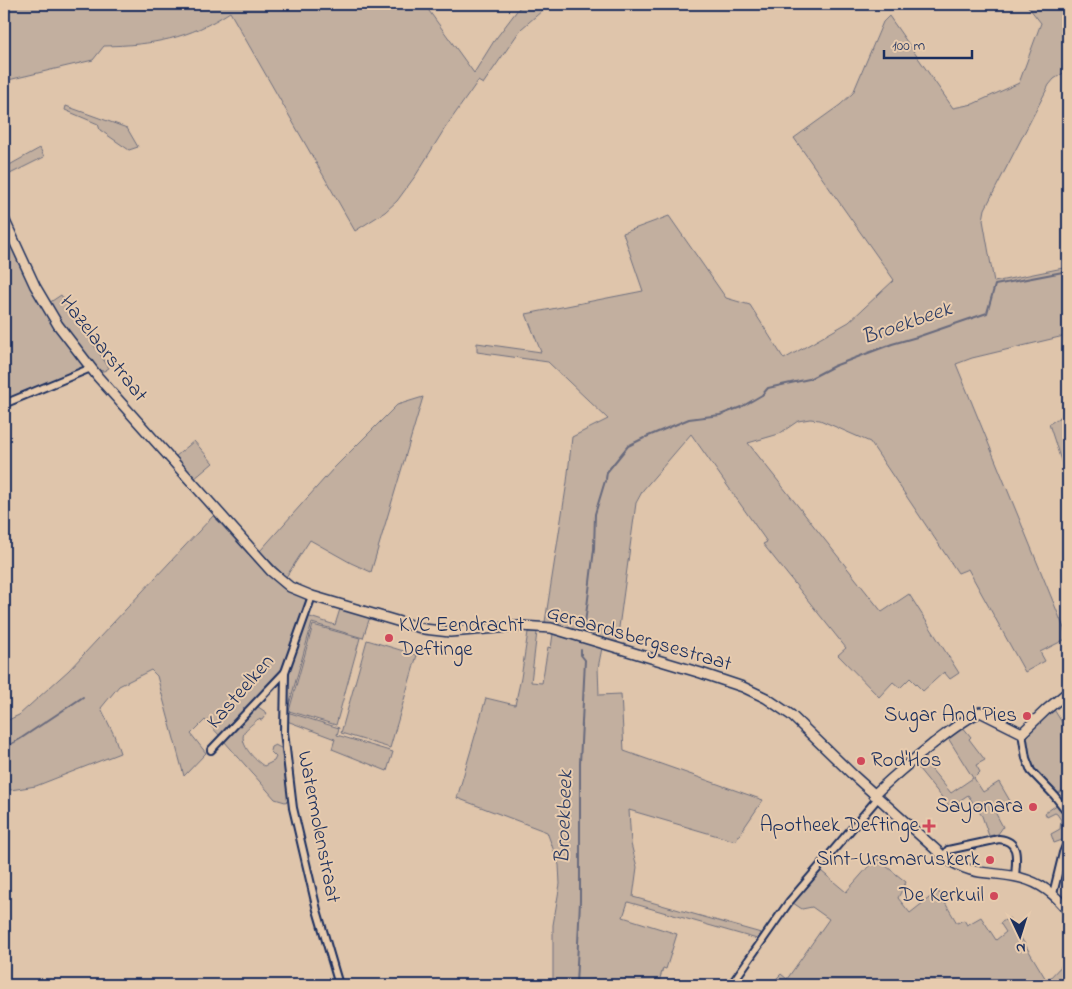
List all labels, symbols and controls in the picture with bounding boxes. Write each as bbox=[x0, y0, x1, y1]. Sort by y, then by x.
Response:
scale bar bbox=[884, 28, 972, 60]
text: 100 m bbox=[892, 35, 925, 57]
street label: Hazelaarstraat bbox=[52, 289, 154, 409]
water label: Broekbeek bbox=[858, 293, 958, 354]
street label: Geraardsbergsestraat bbox=[542, 598, 735, 682]
place label: KVC Eendracht Deftinge bbox=[398, 611, 524, 667]
marker: KVC Eendracht Deftinge bbox=[383, 632, 395, 644]
street label: Kasteelken bbox=[200, 648, 282, 736]
place label: Sugar And Pies bbox=[884, 701, 1017, 733]
marker: Sugar And Pies bbox=[1021, 710, 1033, 722]
place label: Rod'Hos bbox=[871, 746, 941, 776]
street label: Watermolenstraat bbox=[289, 748, 347, 906]
marker: Rod'Hos bbox=[855, 755, 867, 767]
water label: Broekbeek bbox=[547, 768, 583, 864]
place label: Sayonara bbox=[935, 792, 1023, 824]
marker: Sayonara bbox=[1027, 801, 1039, 813]
place label: Apotheek Deftinge bbox=[760, 811, 920, 843]
marker: Apotheek Deftinge bbox=[923, 820, 935, 832]
place label: Sint-Ursmaruskerk bbox=[816, 845, 981, 875]
marker: Sint-Ursmaruskerk bbox=[984, 854, 996, 866]
place label: De Kerkuil bbox=[898, 881, 984, 911]
marker: De Kerkuil bbox=[988, 890, 1000, 902]
north arrow bbox=[994, 912, 1044, 962]
text: N bbox=[1015, 937, 1026, 958]

